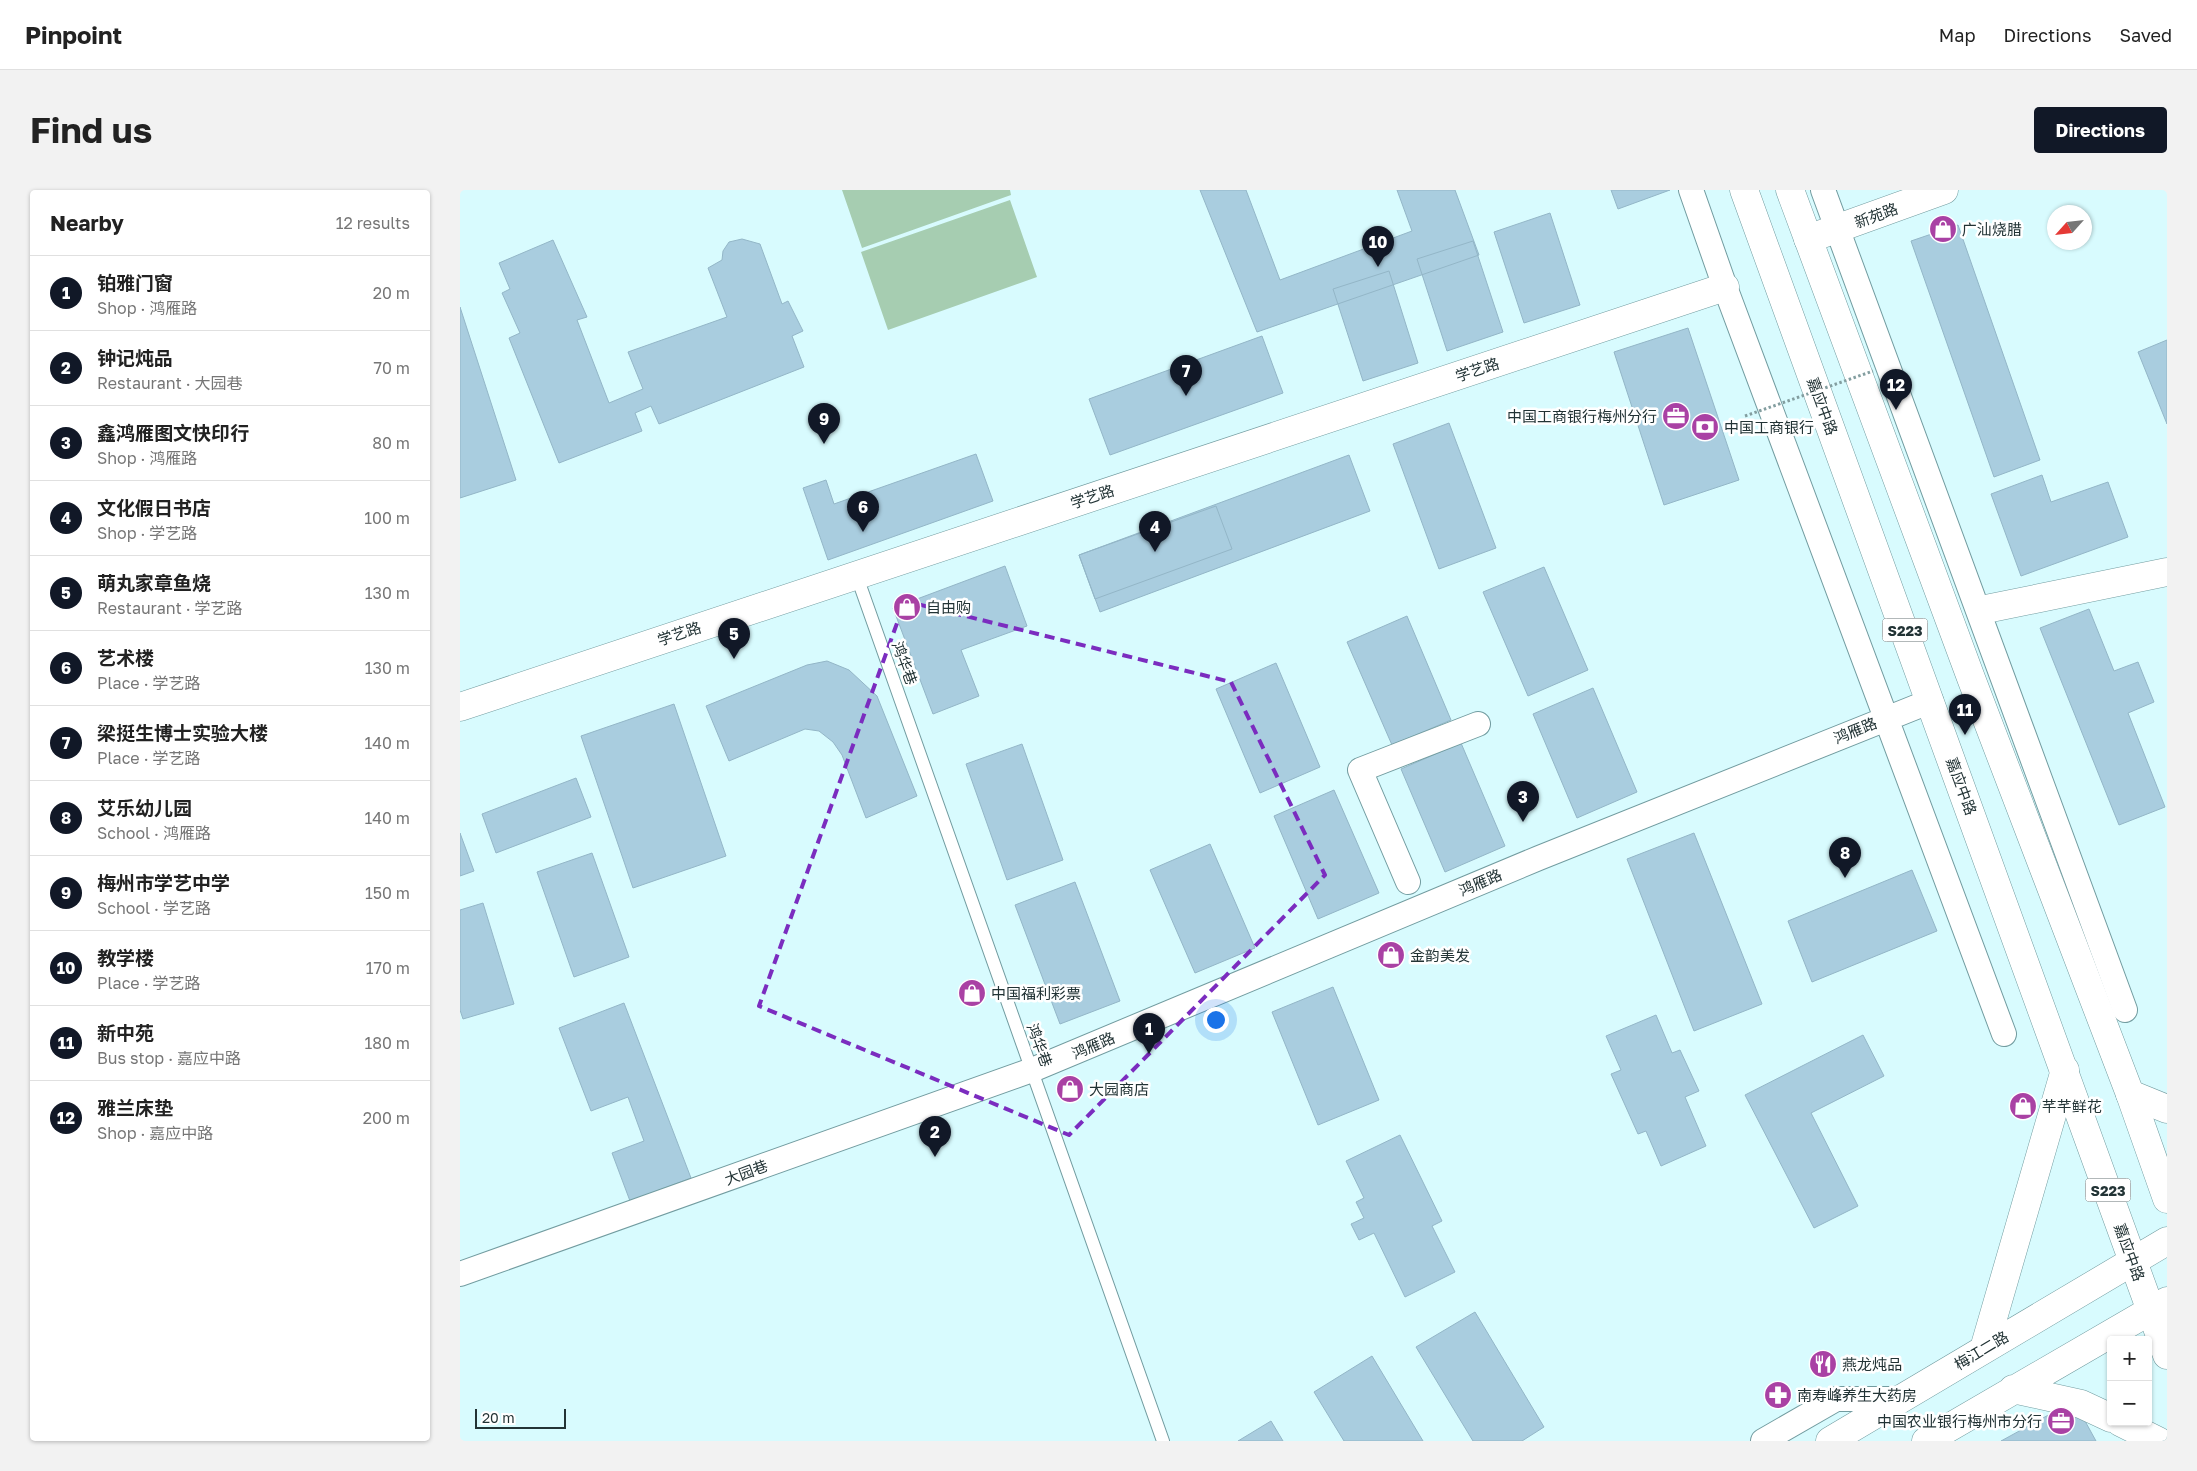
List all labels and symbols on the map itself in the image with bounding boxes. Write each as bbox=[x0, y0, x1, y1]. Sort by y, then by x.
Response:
street label: 新苑路 bbox=[1852, 199, 1900, 231]
north arrow bbox=[2047, 205, 2092, 250]
shop icon: 广汕烧腊 bbox=[1928, 214, 1958, 244]
place label: 广汕烧腊 bbox=[1962, 220, 2022, 238]
pin: 10 bbox=[1362, 226, 1394, 267]
street label: 学艺路 bbox=[1453, 353, 1501, 385]
pin: 7 bbox=[1170, 355, 1202, 396]
pin: 12 bbox=[1880, 369, 1912, 410]
street label: 嘉应中路 bbox=[1804, 375, 1842, 437]
office icon: 中国工商银行梅州分行 bbox=[1661, 401, 1691, 431]
pin: 9 bbox=[808, 403, 840, 444]
place label: 中国工商银行梅州分行 bbox=[1507, 407, 1657, 425]
bank icon: 中国工商银行 bbox=[1690, 412, 1720, 442]
place label: 中国工商银行 bbox=[1724, 418, 1814, 436]
street label: 学艺路 bbox=[1068, 480, 1116, 512]
pin: 6 bbox=[847, 491, 879, 532]
pin: 4 bbox=[1139, 511, 1171, 552]
shop icon: 自由购 bbox=[892, 592, 922, 622]
place label: 自由购 bbox=[926, 598, 971, 616]
street label: 学艺路 bbox=[655, 617, 703, 649]
pin: 5 bbox=[718, 618, 750, 659]
road number: S223 bbox=[1882, 618, 1928, 642]
street label: 鸿华巷 bbox=[889, 639, 921, 687]
pin: 11 bbox=[1949, 694, 1981, 735]
street label: 鸿雁路 bbox=[1831, 713, 1879, 747]
street label: 嘉应中路 bbox=[1943, 755, 1981, 817]
pin: 3 bbox=[1507, 781, 1539, 822]
pin: 8 bbox=[1829, 837, 1861, 878]
street label: 鸿雁路 bbox=[1456, 865, 1504, 899]
shop icon: 金韵美发 bbox=[1376, 940, 1406, 970]
place label: 金韵美发 bbox=[1410, 946, 1470, 964]
shop icon: 中国福利彩票 bbox=[957, 978, 987, 1008]
place label: 中国福利彩票 bbox=[991, 984, 1081, 1002]
your location bbox=[1203, 1007, 1229, 1033]
pin: 1 bbox=[1133, 1013, 1165, 1054]
street label: 鸿华巷 bbox=[1024, 1021, 1056, 1069]
street label: 鸿雁路 bbox=[1069, 1028, 1117, 1062]
shop icon: 大园商店 bbox=[1055, 1074, 1085, 1104]
place label: 大园商店 bbox=[1089, 1080, 1149, 1098]
shop icon: 芊芊鲜花 bbox=[2008, 1091, 2038, 1121]
place label: 芊芊鲜花 bbox=[2042, 1097, 2102, 1115]
pin: 2 bbox=[919, 1116, 951, 1157]
street label: 大园巷 bbox=[722, 1156, 770, 1188]
road number: S223 bbox=[2086, 1178, 2130, 1202]
street label: 嘉应中路 bbox=[2111, 1221, 2149, 1283]
street label: 梅江二路 bbox=[1951, 1327, 2011, 1373]
restaurant icon: 燕龙炖品 bbox=[1808, 1349, 1838, 1379]
place label: 燕龙炖品 bbox=[1842, 1355, 1902, 1373]
pharmacy icon: 南寿峰养生大药房 bbox=[1763, 1380, 1793, 1410]
place label: 南寿峰养生大药房 bbox=[1797, 1386, 1917, 1404]
scale bar bbox=[475, 1406, 566, 1429]
office icon: 中国农业银行梅州市分行 bbox=[2046, 1406, 2076, 1436]
place label: 中国农业银行梅州市分行 bbox=[1877, 1412, 2042, 1430]

